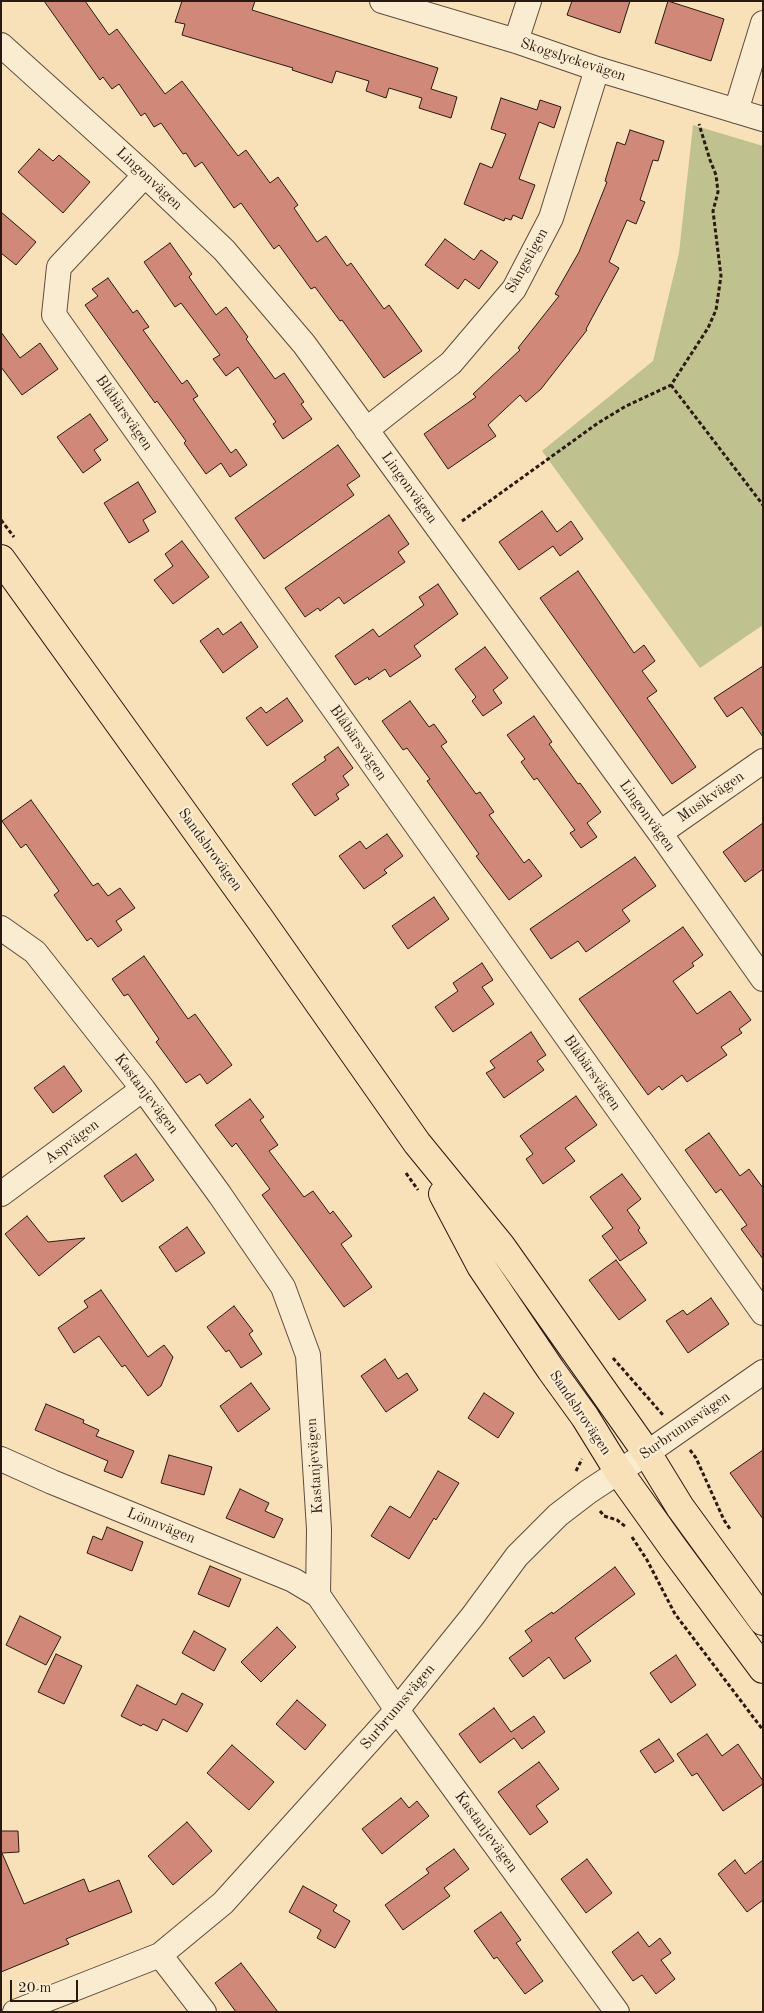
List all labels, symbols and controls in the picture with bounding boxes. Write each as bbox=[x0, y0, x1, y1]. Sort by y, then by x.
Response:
street label: Skogslyckevägen bbox=[518, 34, 628, 86]
street label: Lingonvägen bbox=[112, 144, 186, 214]
street label: Sångstigen bbox=[502, 225, 552, 297]
street label: Blåbärsvägen bbox=[91, 372, 157, 454]
street label: Lingonvägen bbox=[377, 449, 441, 527]
street label: Blåbärsvägen bbox=[325, 702, 391, 784]
street label: Musikvägen bbox=[674, 767, 748, 827]
street label: Lingonvägen bbox=[615, 777, 679, 855]
street label: Sandsbrovägen bbox=[174, 805, 246, 895]
street label: Blåbärsvägen bbox=[559, 1032, 625, 1114]
street label: Kastanjevägen bbox=[110, 1050, 182, 1138]
street label: Aspvägen bbox=[41, 1116, 103, 1168]
street label: Sandsbrovägen bbox=[545, 1367, 615, 1459]
street label: Surbrunnsvägen bbox=[636, 1388, 734, 1464]
street label: Kastanjevägen bbox=[303, 1417, 327, 1515]
street label: Lönnvägen bbox=[124, 1504, 198, 1548]
street label: Surbrunnsvägen bbox=[357, 1660, 439, 1754]
street label: Kastanjevägen bbox=[450, 1788, 522, 1876]
scale bar bbox=[12, 1970, 80, 2002]
text: 20 m bbox=[18, 1981, 52, 1996]

